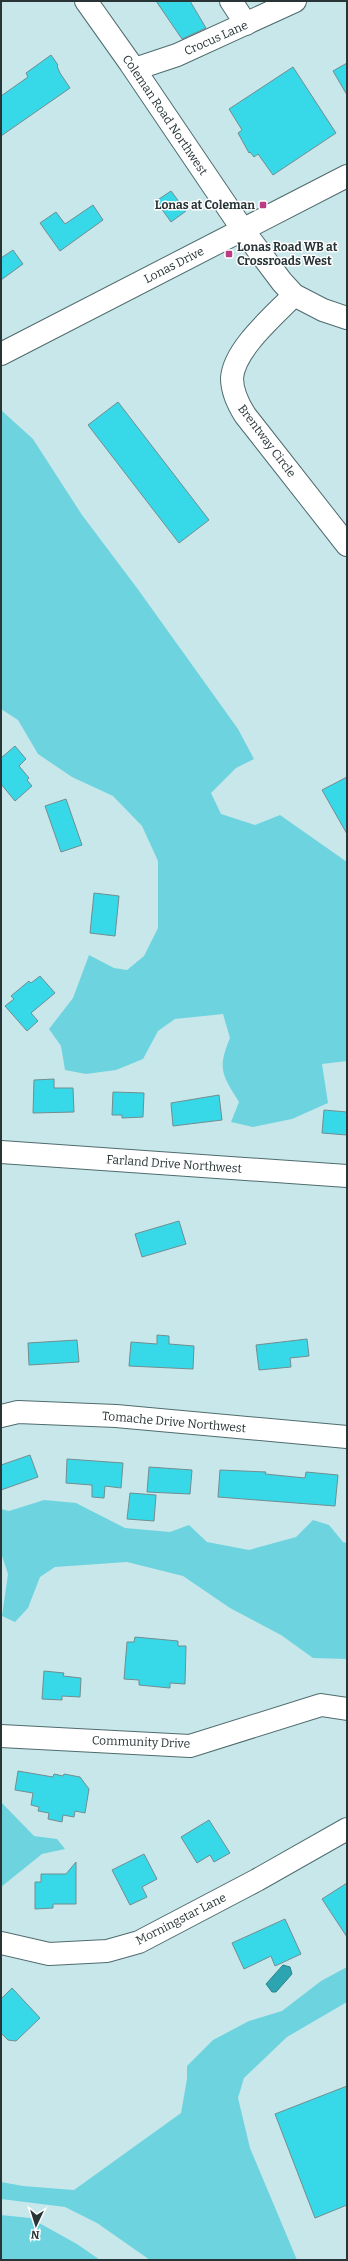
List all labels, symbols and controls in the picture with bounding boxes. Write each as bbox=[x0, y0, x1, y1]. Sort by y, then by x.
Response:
street label: Crocus Lane bbox=[182, 18, 250, 58]
street label: Coleman Road Northwest bbox=[120, 52, 211, 178]
place label: Lonas at Coleman bbox=[155, 198, 255, 212]
marker: Lonas at Coleman bbox=[258, 200, 268, 210]
place label: Lonas Road WB at Crossroads West bbox=[237, 240, 338, 268]
street label: Lonas Drive bbox=[142, 244, 206, 286]
marker: Lonas Road WB at Crossroads West bbox=[224, 249, 234, 259]
street label: Brentway Circle bbox=[235, 402, 299, 480]
street label: Farland Drive Northwest bbox=[106, 1152, 243, 1176]
street label: Tomache Drive Northwest bbox=[101, 1409, 247, 1435]
street label: Community Drive bbox=[92, 1733, 190, 1751]
street label: Morningstar Lane bbox=[134, 1890, 228, 1948]
north arrow bbox=[16, 2205, 56, 2245]
text: N bbox=[30, 2228, 40, 2241]

